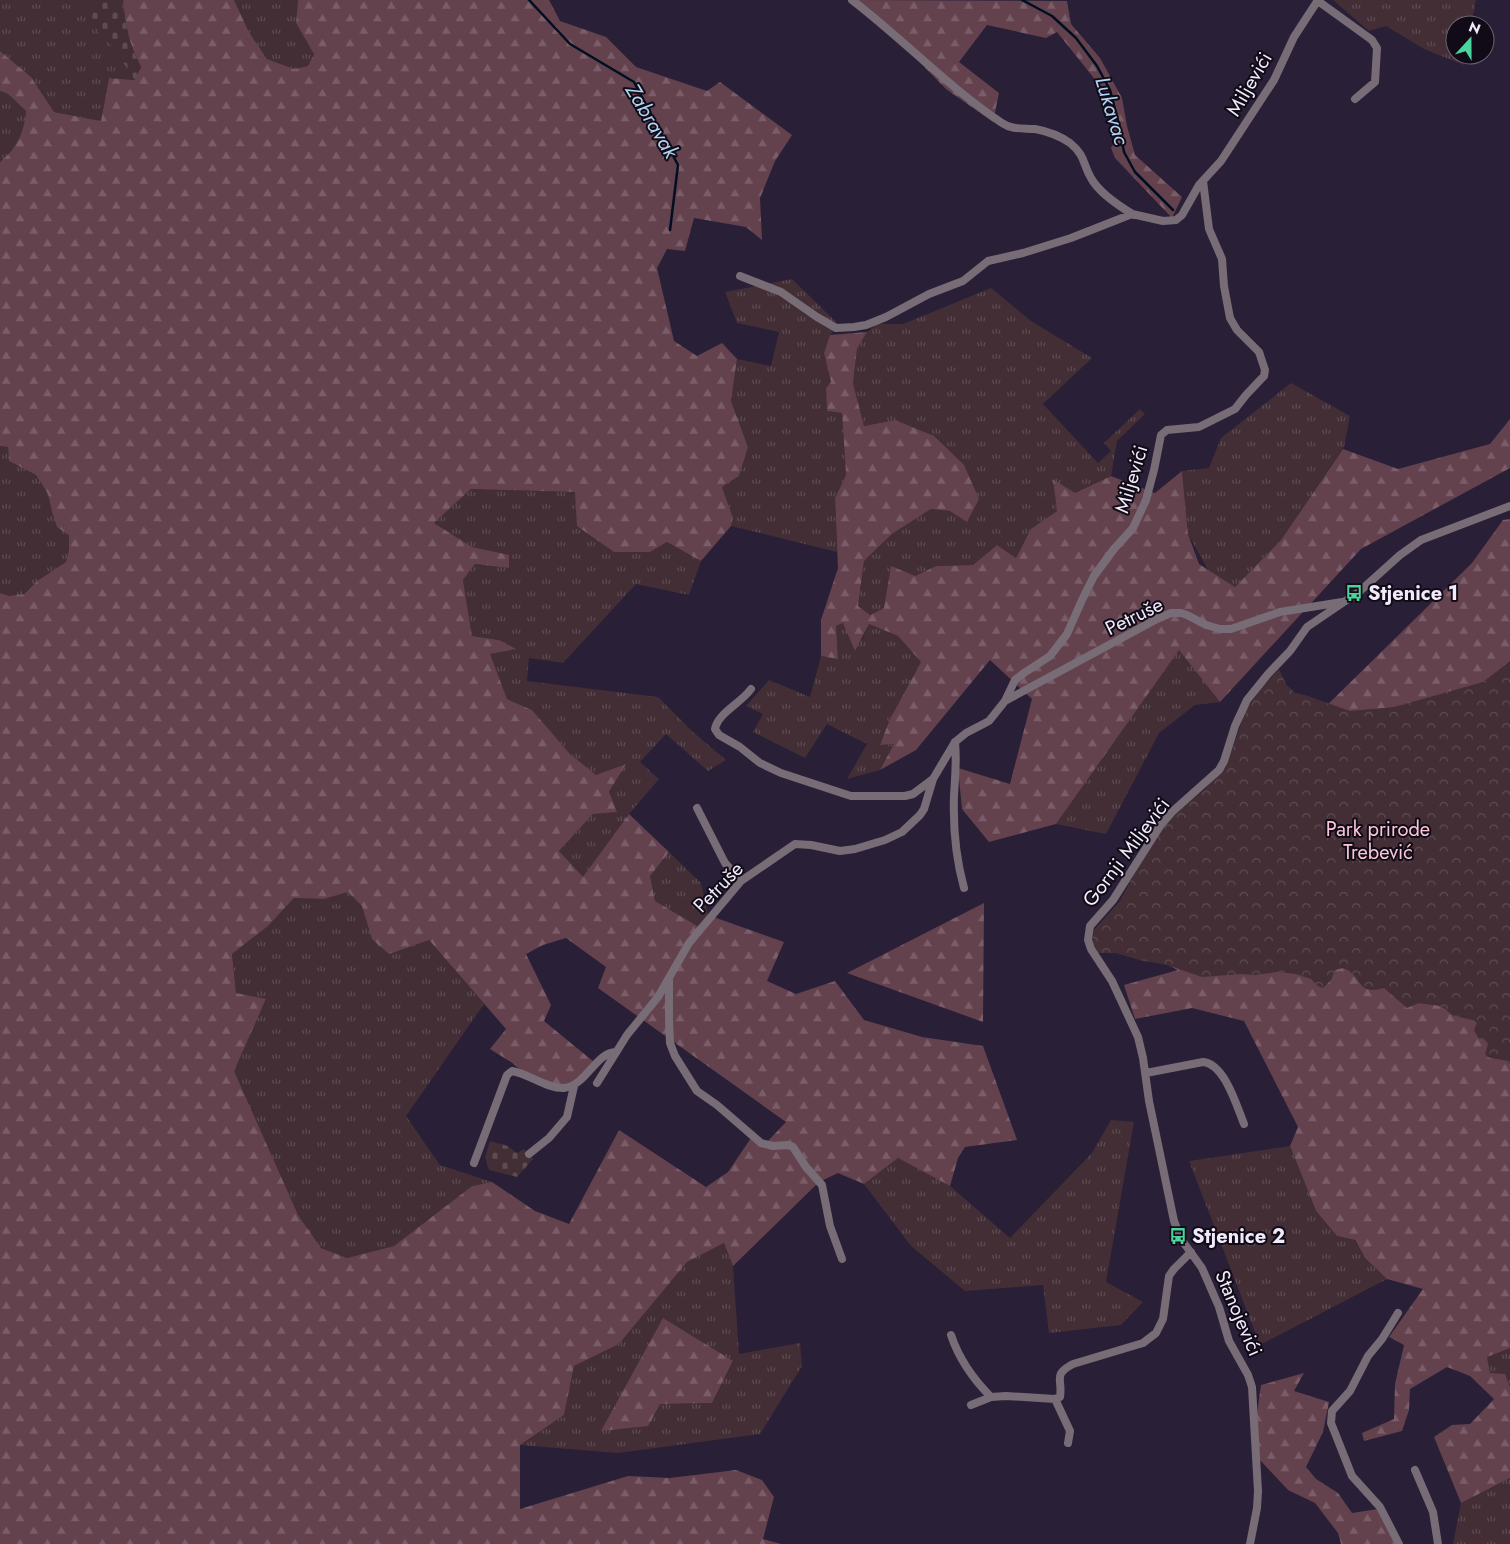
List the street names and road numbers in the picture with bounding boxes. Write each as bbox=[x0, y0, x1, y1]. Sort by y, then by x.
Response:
street label: Miljevići bbox=[1219, 47, 1279, 122]
street label: Miljevići bbox=[1107, 442, 1156, 517]
street label: Petruše bbox=[1100, 590, 1168, 643]
street label: Gornji Miljevići bbox=[1076, 792, 1177, 913]
street label: Petruše bbox=[687, 855, 750, 919]
street label: Stanojevići bbox=[1207, 1266, 1270, 1361]

